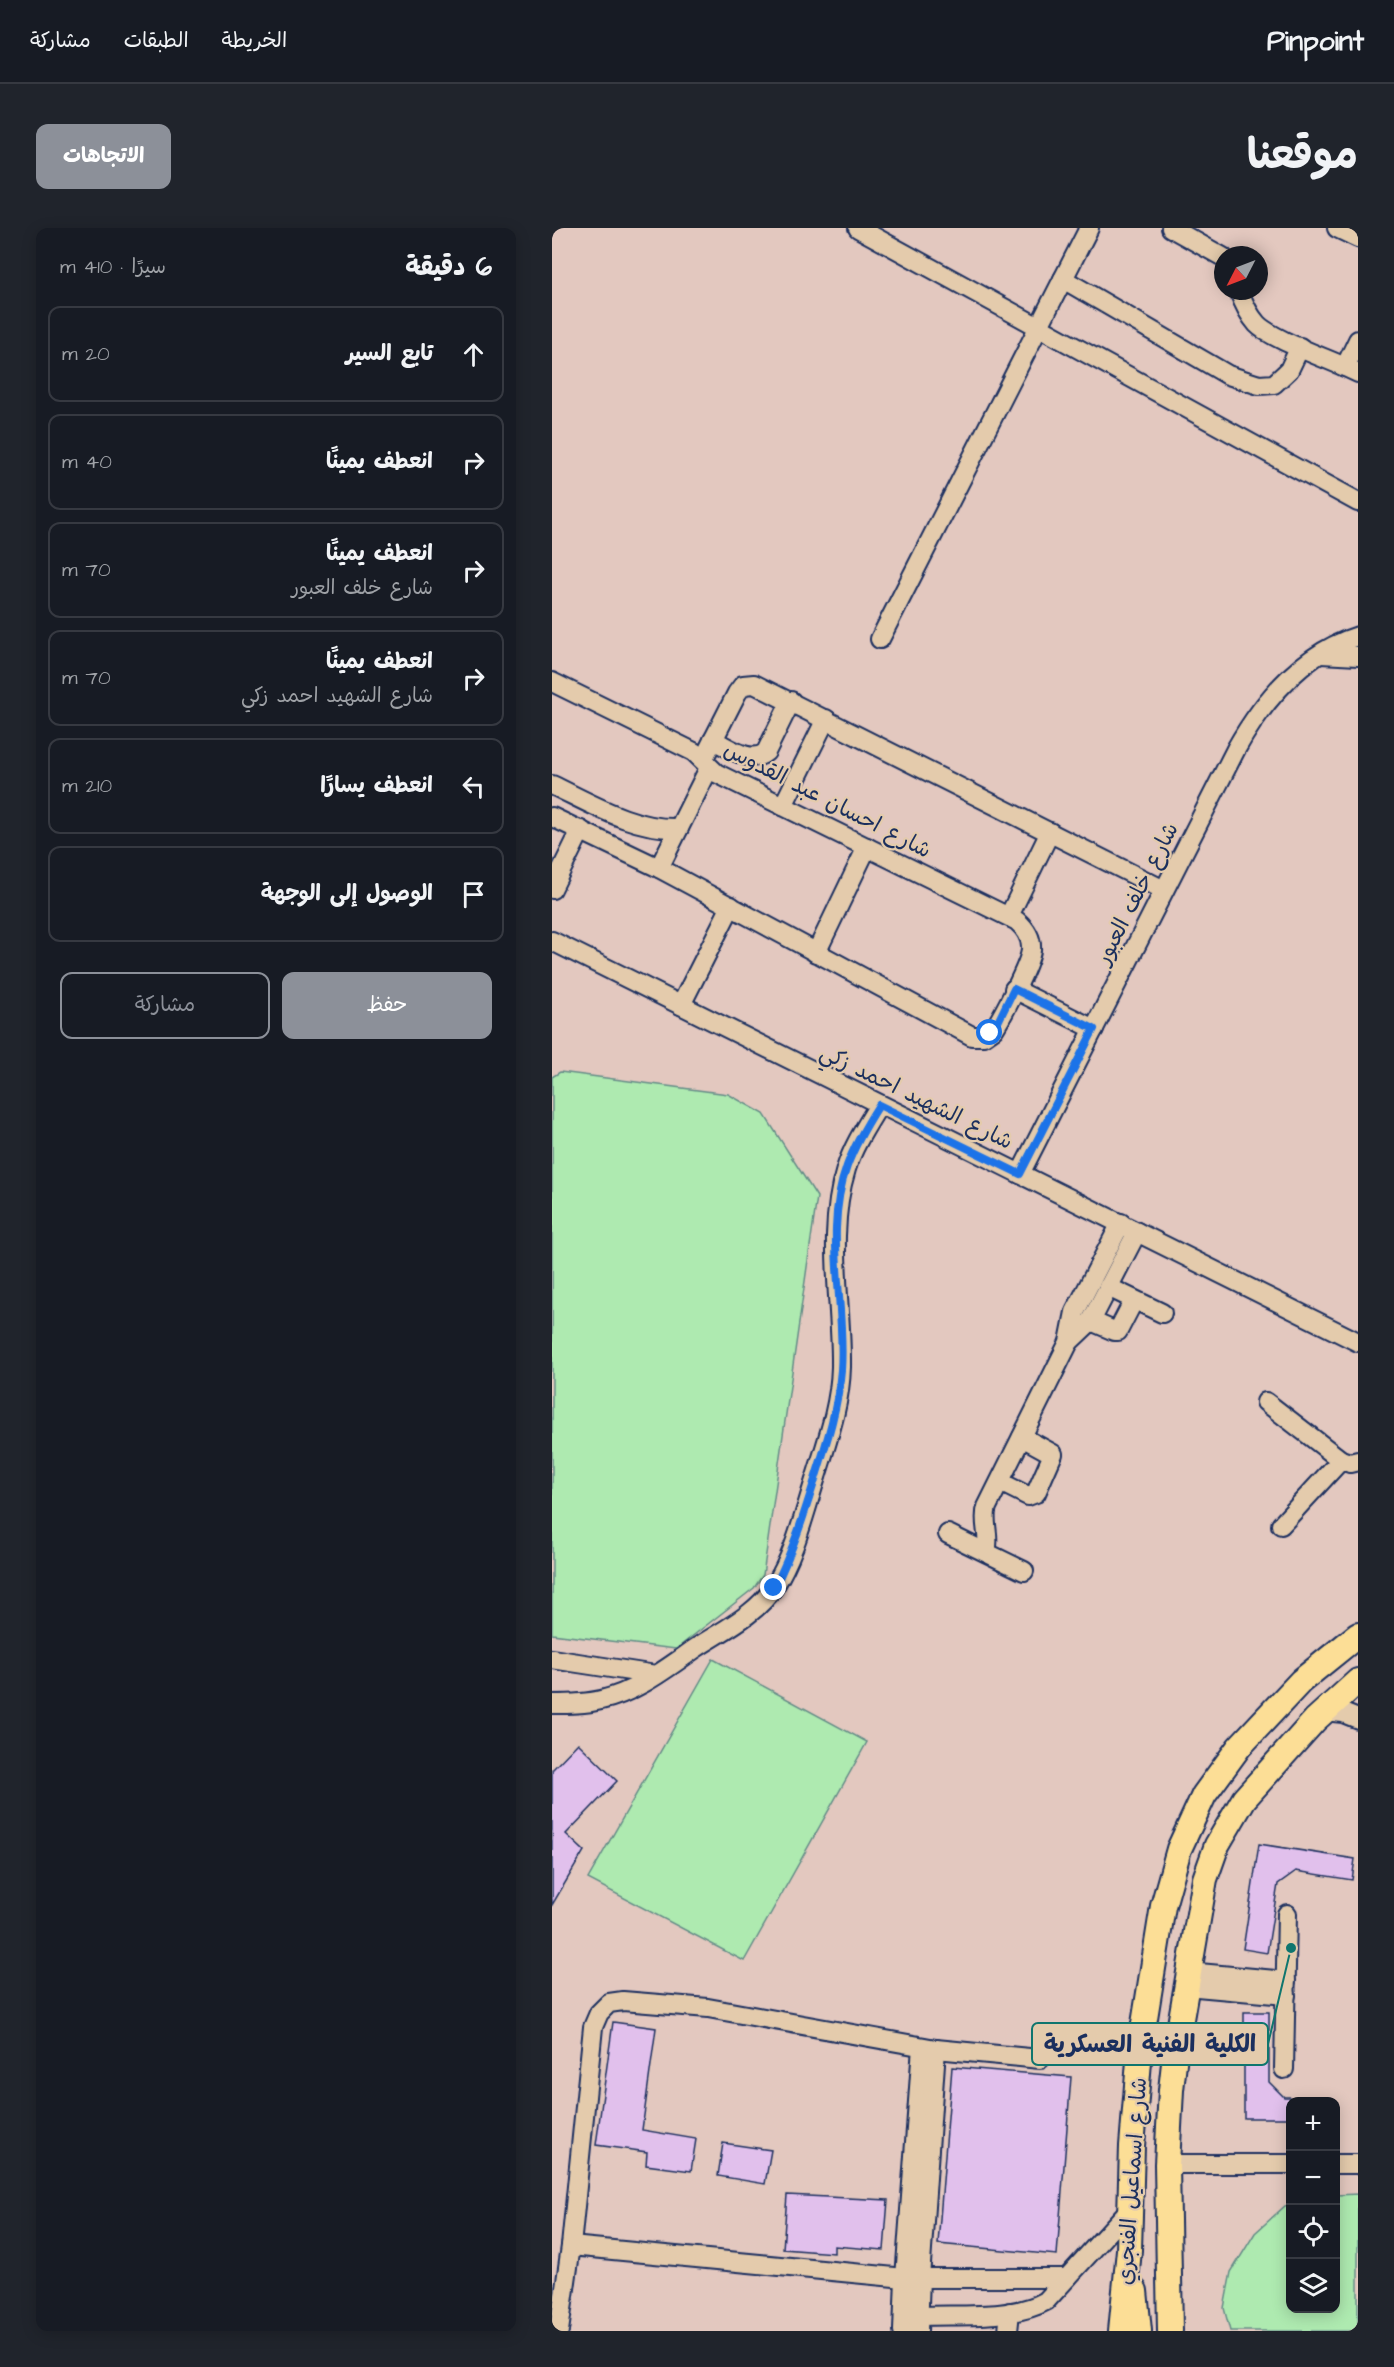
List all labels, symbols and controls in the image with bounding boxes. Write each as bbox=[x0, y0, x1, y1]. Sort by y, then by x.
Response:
text: Pinpoint bbox=[1267, 22, 1364, 61]
text: مشاركة bbox=[30, 26, 91, 55]
text: الطبقات bbox=[124, 26, 189, 55]
text: الخريطة bbox=[222, 26, 287, 55]
button: الاتجاهات bbox=[36, 124, 171, 189]
text: موقعنا bbox=[1247, 127, 1358, 185]
north arrow bbox=[1214, 246, 1268, 300]
text: 6 دقيقة bbox=[405, 249, 492, 285]
text: سيرًا · 410 m bbox=[60, 253, 166, 281]
text: تابع السير bbox=[346, 338, 433, 369]
icon: ahead bbox=[457, 338, 490, 371]
text: 20 m bbox=[62, 340, 110, 368]
text: انعطف يمينًا bbox=[326, 446, 433, 477]
icon: right bbox=[457, 446, 490, 479]
text: 40 m bbox=[62, 448, 112, 476]
text: انعطف يمينًا bbox=[326, 538, 433, 569]
icon: right bbox=[457, 554, 490, 587]
text: 70 m bbox=[62, 556, 111, 584]
text: شارع خلف العبور bbox=[291, 574, 433, 602]
text: انعطف يمينًا bbox=[326, 646, 433, 677]
icon: right bbox=[457, 662, 490, 695]
text: 70 m bbox=[62, 664, 111, 692]
text: شارع الشهيد احمد زكي bbox=[241, 682, 433, 710]
street label: شارع احسان عبد القدوس bbox=[718, 734, 937, 866]
text: انعطف يسارًا bbox=[320, 770, 433, 801]
icon: left bbox=[457, 770, 490, 803]
text: 210 m bbox=[62, 772, 112, 800]
street label: شارع خلف العبور bbox=[1087, 817, 1187, 972]
text: الوصول إلى الوجهة bbox=[261, 878, 433, 909]
icon: arrive bbox=[457, 878, 490, 911]
button: مشاركة bbox=[60, 972, 270, 1039]
button: حفظ bbox=[282, 972, 492, 1039]
route start bbox=[976, 1019, 1002, 1045]
street label: شارع الشهيد احمد زكي bbox=[813, 1037, 1018, 1160]
route end bbox=[760, 1574, 786, 1600]
callout: الكلية الفنية العسكرية bbox=[1032, 2023, 1268, 2065]
text: الكلية الفنية العسكرية bbox=[1044, 2028, 1256, 2062]
street label: شارع اسماعيل الفنجري bbox=[1110, 2076, 1155, 2286]
map controls bbox=[1286, 2097, 1340, 2313]
button: + bbox=[1286, 2097, 1340, 2151]
button: − bbox=[1286, 2151, 1340, 2205]
button: locate bbox=[1286, 2205, 1340, 2259]
button: layers bbox=[1286, 2259, 1340, 2313]

